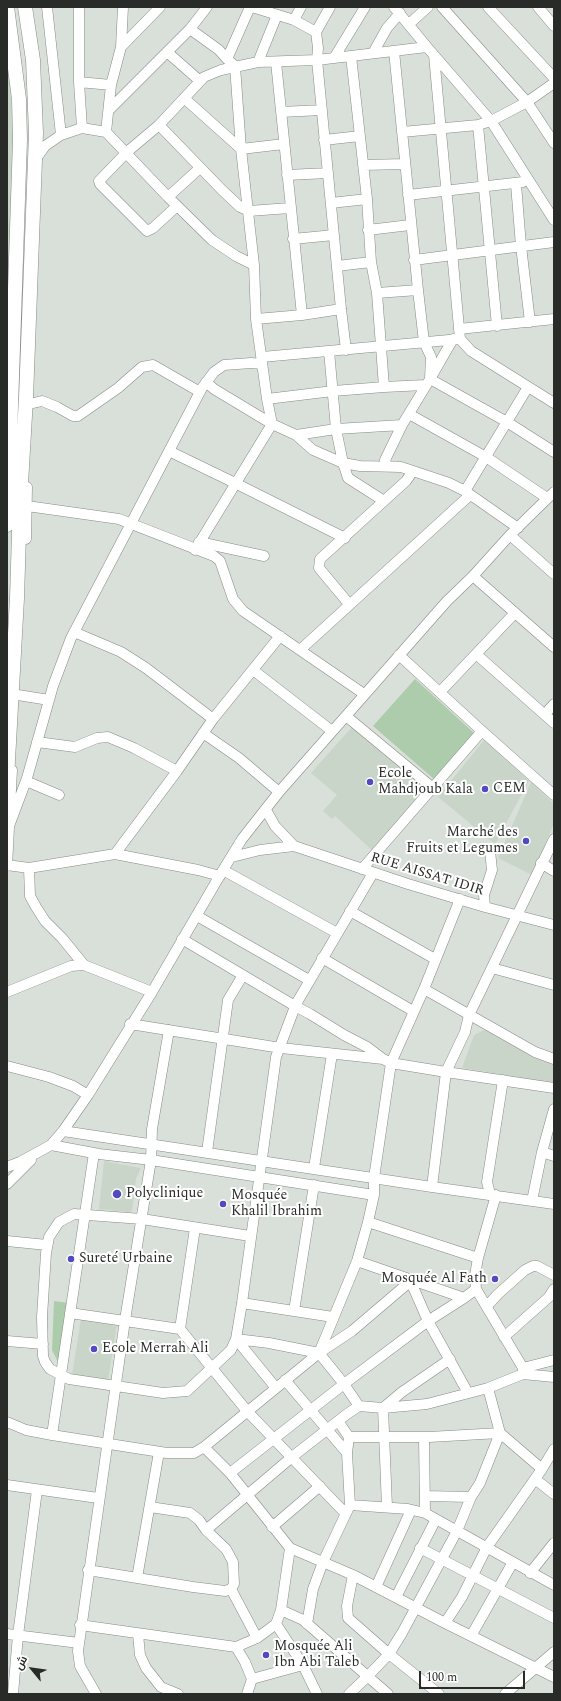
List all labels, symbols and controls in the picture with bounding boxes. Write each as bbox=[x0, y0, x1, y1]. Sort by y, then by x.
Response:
place label: Ecole Mahdjoub Kala bbox=[378, 766, 473, 798]
marker: Ecole Mahdjoub Kala bbox=[365, 777, 375, 787]
place label: CEM bbox=[493, 781, 526, 797]
marker: CEM bbox=[480, 784, 490, 794]
place label: Marché des Fruits et Legumes bbox=[406, 825, 518, 858]
marker: Marché des Fruits et Legumes bbox=[521, 836, 531, 846]
street label: RUE AISSAT IDIR bbox=[368, 850, 486, 900]
place label: Polyclinique bbox=[126, 1186, 203, 1202]
marker: Polyclinique bbox=[111, 1188, 123, 1200]
place label: Mosquée Khalil Ibrahim bbox=[231, 1188, 322, 1220]
marker: Mosquée Khalil Ibrahim bbox=[218, 1199, 228, 1209]
place label: Sureté Urbaine bbox=[79, 1251, 173, 1267]
marker: Sureté Urbaine bbox=[66, 1254, 76, 1264]
place label: Mosquée Al Fath bbox=[381, 1271, 487, 1287]
marker: Mosquée Al Fath bbox=[490, 1274, 500, 1284]
place label: Ecole Merrah Ali bbox=[102, 1341, 209, 1357]
marker: Ecole Merrah Ali bbox=[89, 1344, 99, 1354]
place label: Mosquée Ali Ibn Abi Taleb bbox=[274, 1639, 359, 1672]
north arrow bbox=[12, 1649, 52, 1689]
marker: Mosquée Ali Ibn Abi Taleb bbox=[261, 1650, 271, 1660]
text: ش bbox=[10, 1653, 32, 1673]
scale bar bbox=[421, 1663, 527, 1689]
text: 100 m bbox=[426, 1668, 457, 1687]

